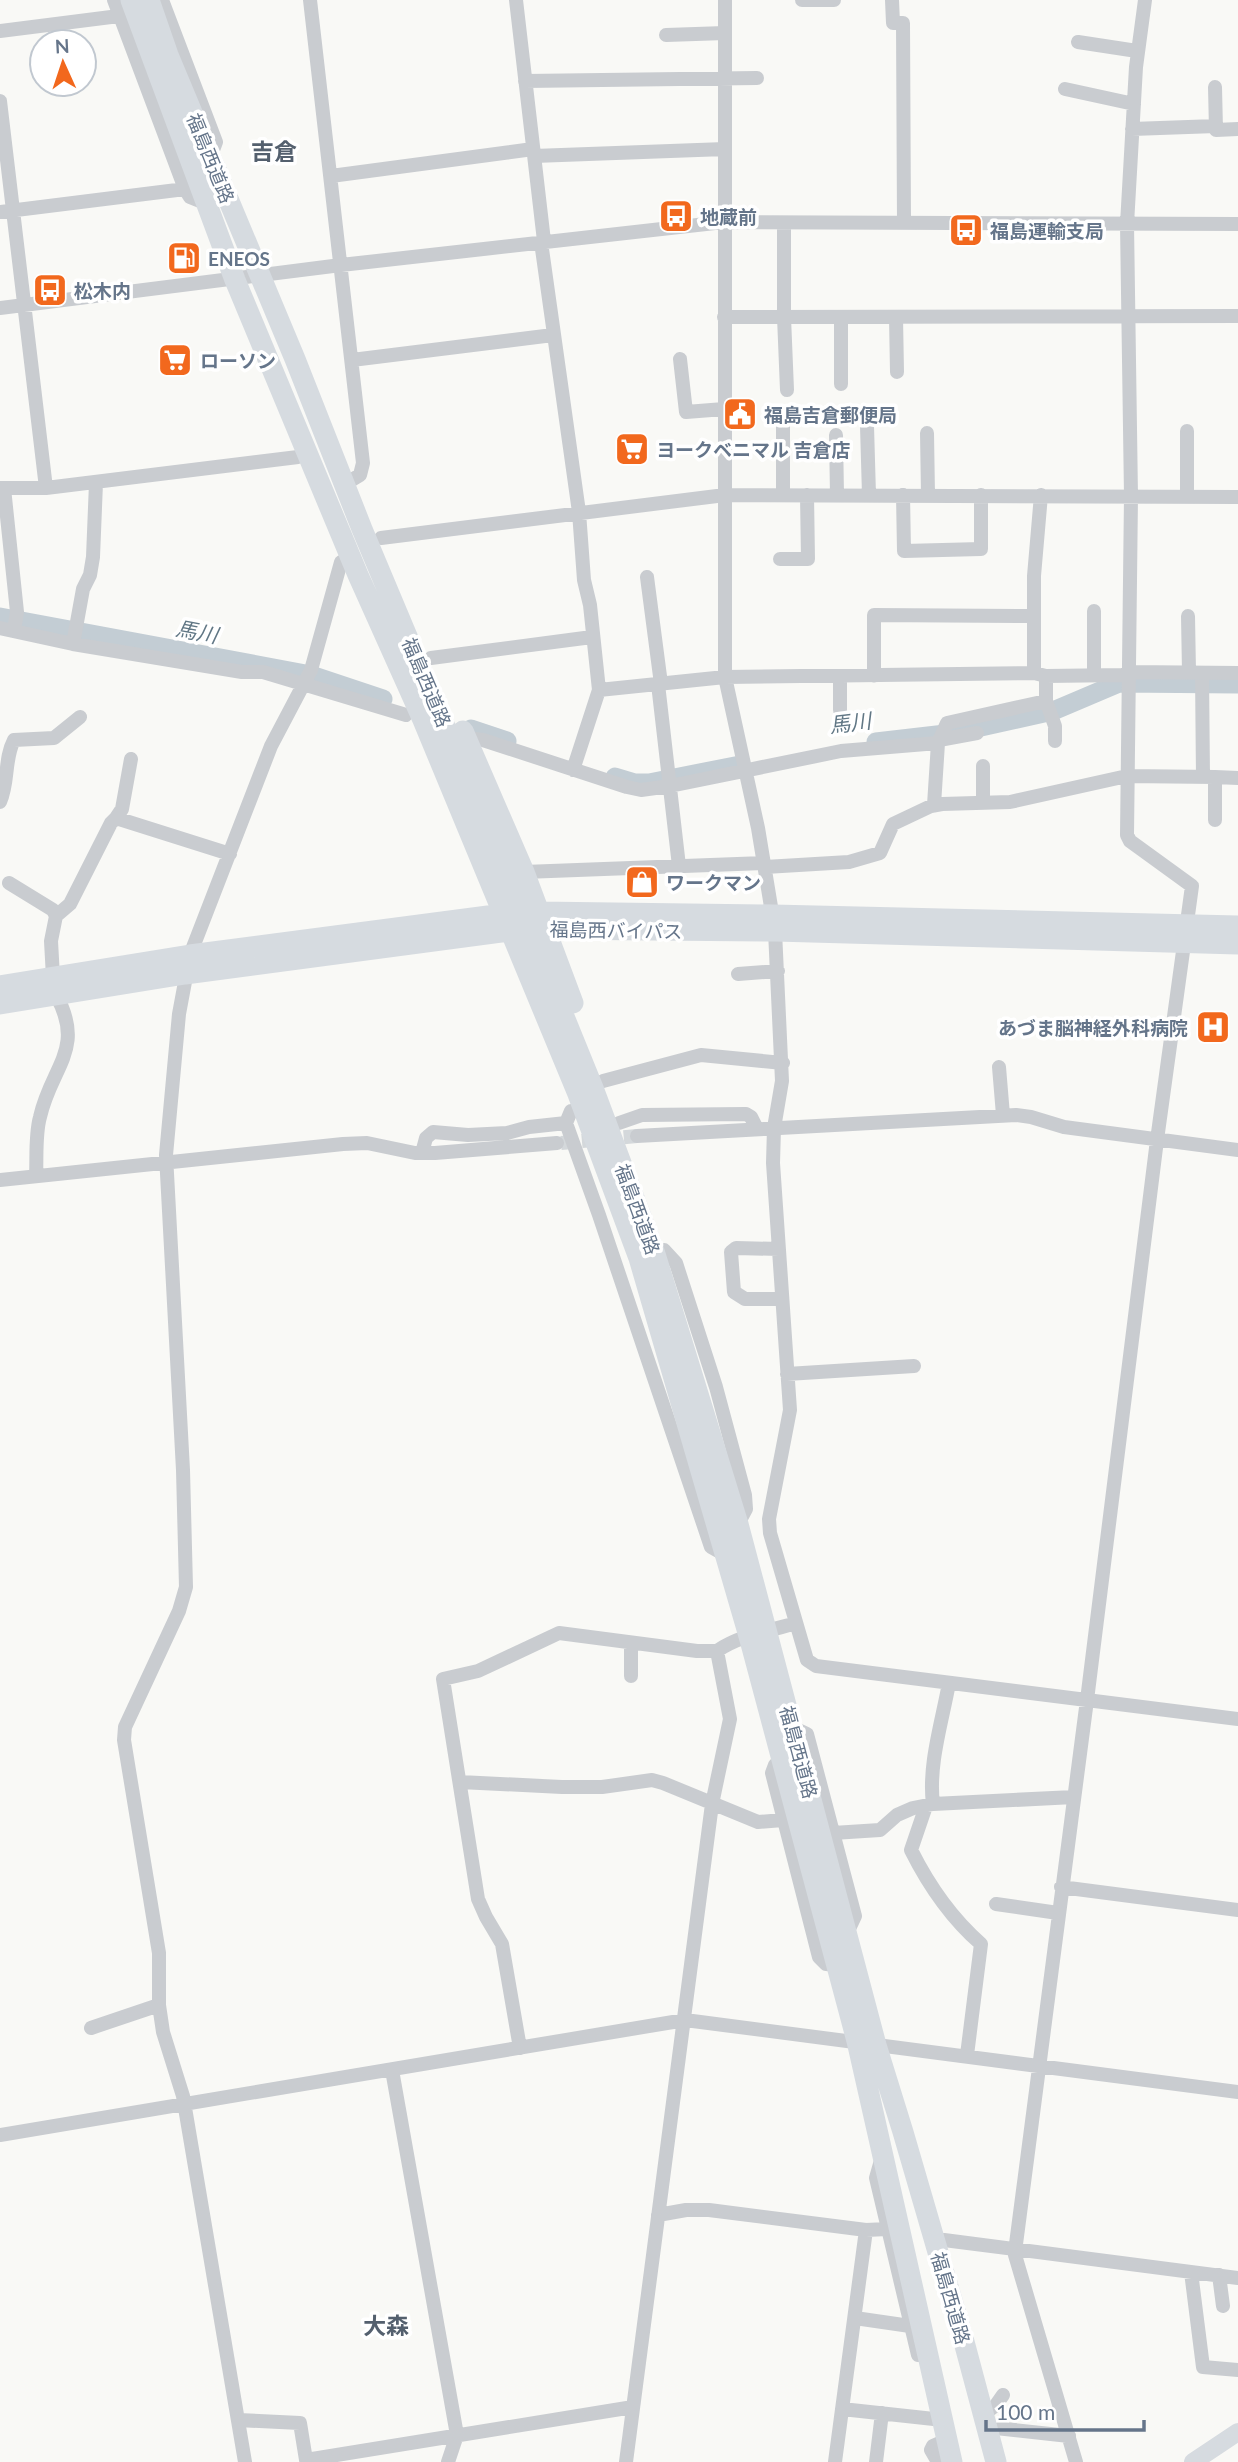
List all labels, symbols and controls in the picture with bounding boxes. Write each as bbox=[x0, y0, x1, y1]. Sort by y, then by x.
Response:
north arrow bbox=[28, 28, 98, 98]
text: N bbox=[54, 34, 70, 57]
street label: 福島西道路 bbox=[183, 110, 239, 206]
district label: 吉倉 bbox=[251, 137, 297, 165]
bus stop icon: 地蔵前 bbox=[657, 197, 695, 235]
place label: 地蔵前 bbox=[700, 205, 757, 228]
bus stop icon: 福島運輸支局 bbox=[947, 211, 985, 249]
place label: 福島運輸支局 bbox=[990, 219, 1104, 242]
fuel station icon: ENEOS bbox=[165, 239, 203, 277]
place label: ENEOS bbox=[208, 247, 270, 270]
bus stop icon: 松木内 bbox=[31, 271, 69, 309]
place label: 松木内 bbox=[74, 279, 131, 302]
supermarket icon: ローソン bbox=[156, 341, 194, 379]
place label: ローソン bbox=[200, 349, 276, 372]
public building icon: 福島吉倉郵便局 bbox=[721, 395, 759, 433]
place label: 福島吉倉郵便局 bbox=[764, 403, 897, 426]
supermarket icon: ヨークベニマル 吉倉店 bbox=[613, 430, 651, 468]
place label: ヨークベニマル 吉倉店 bbox=[656, 438, 851, 461]
water label: 馬川 bbox=[174, 615, 222, 648]
street label: 福島西道路 bbox=[398, 634, 456, 730]
water label: 馬川 bbox=[828, 707, 874, 737]
shop icon: ワークマン bbox=[623, 863, 661, 901]
place label: ワークマン bbox=[666, 871, 761, 894]
street label: 福島西バイパス bbox=[549, 917, 683, 943]
hospital icon: あづま脳神経外科病院 bbox=[1194, 1008, 1232, 1046]
place label: あづま脳神経外科病院 bbox=[998, 1016, 1188, 1039]
street label: 福島西道路 bbox=[611, 1160, 665, 1258]
street label: 福島西道路 bbox=[776, 1703, 822, 1801]
street label: 福島西道路 bbox=[927, 2249, 975, 2347]
district label: 大森 bbox=[363, 2311, 409, 2339]
scale bar bbox=[986, 2388, 1144, 2432]
text: 100 m bbox=[996, 2399, 1055, 2424]

